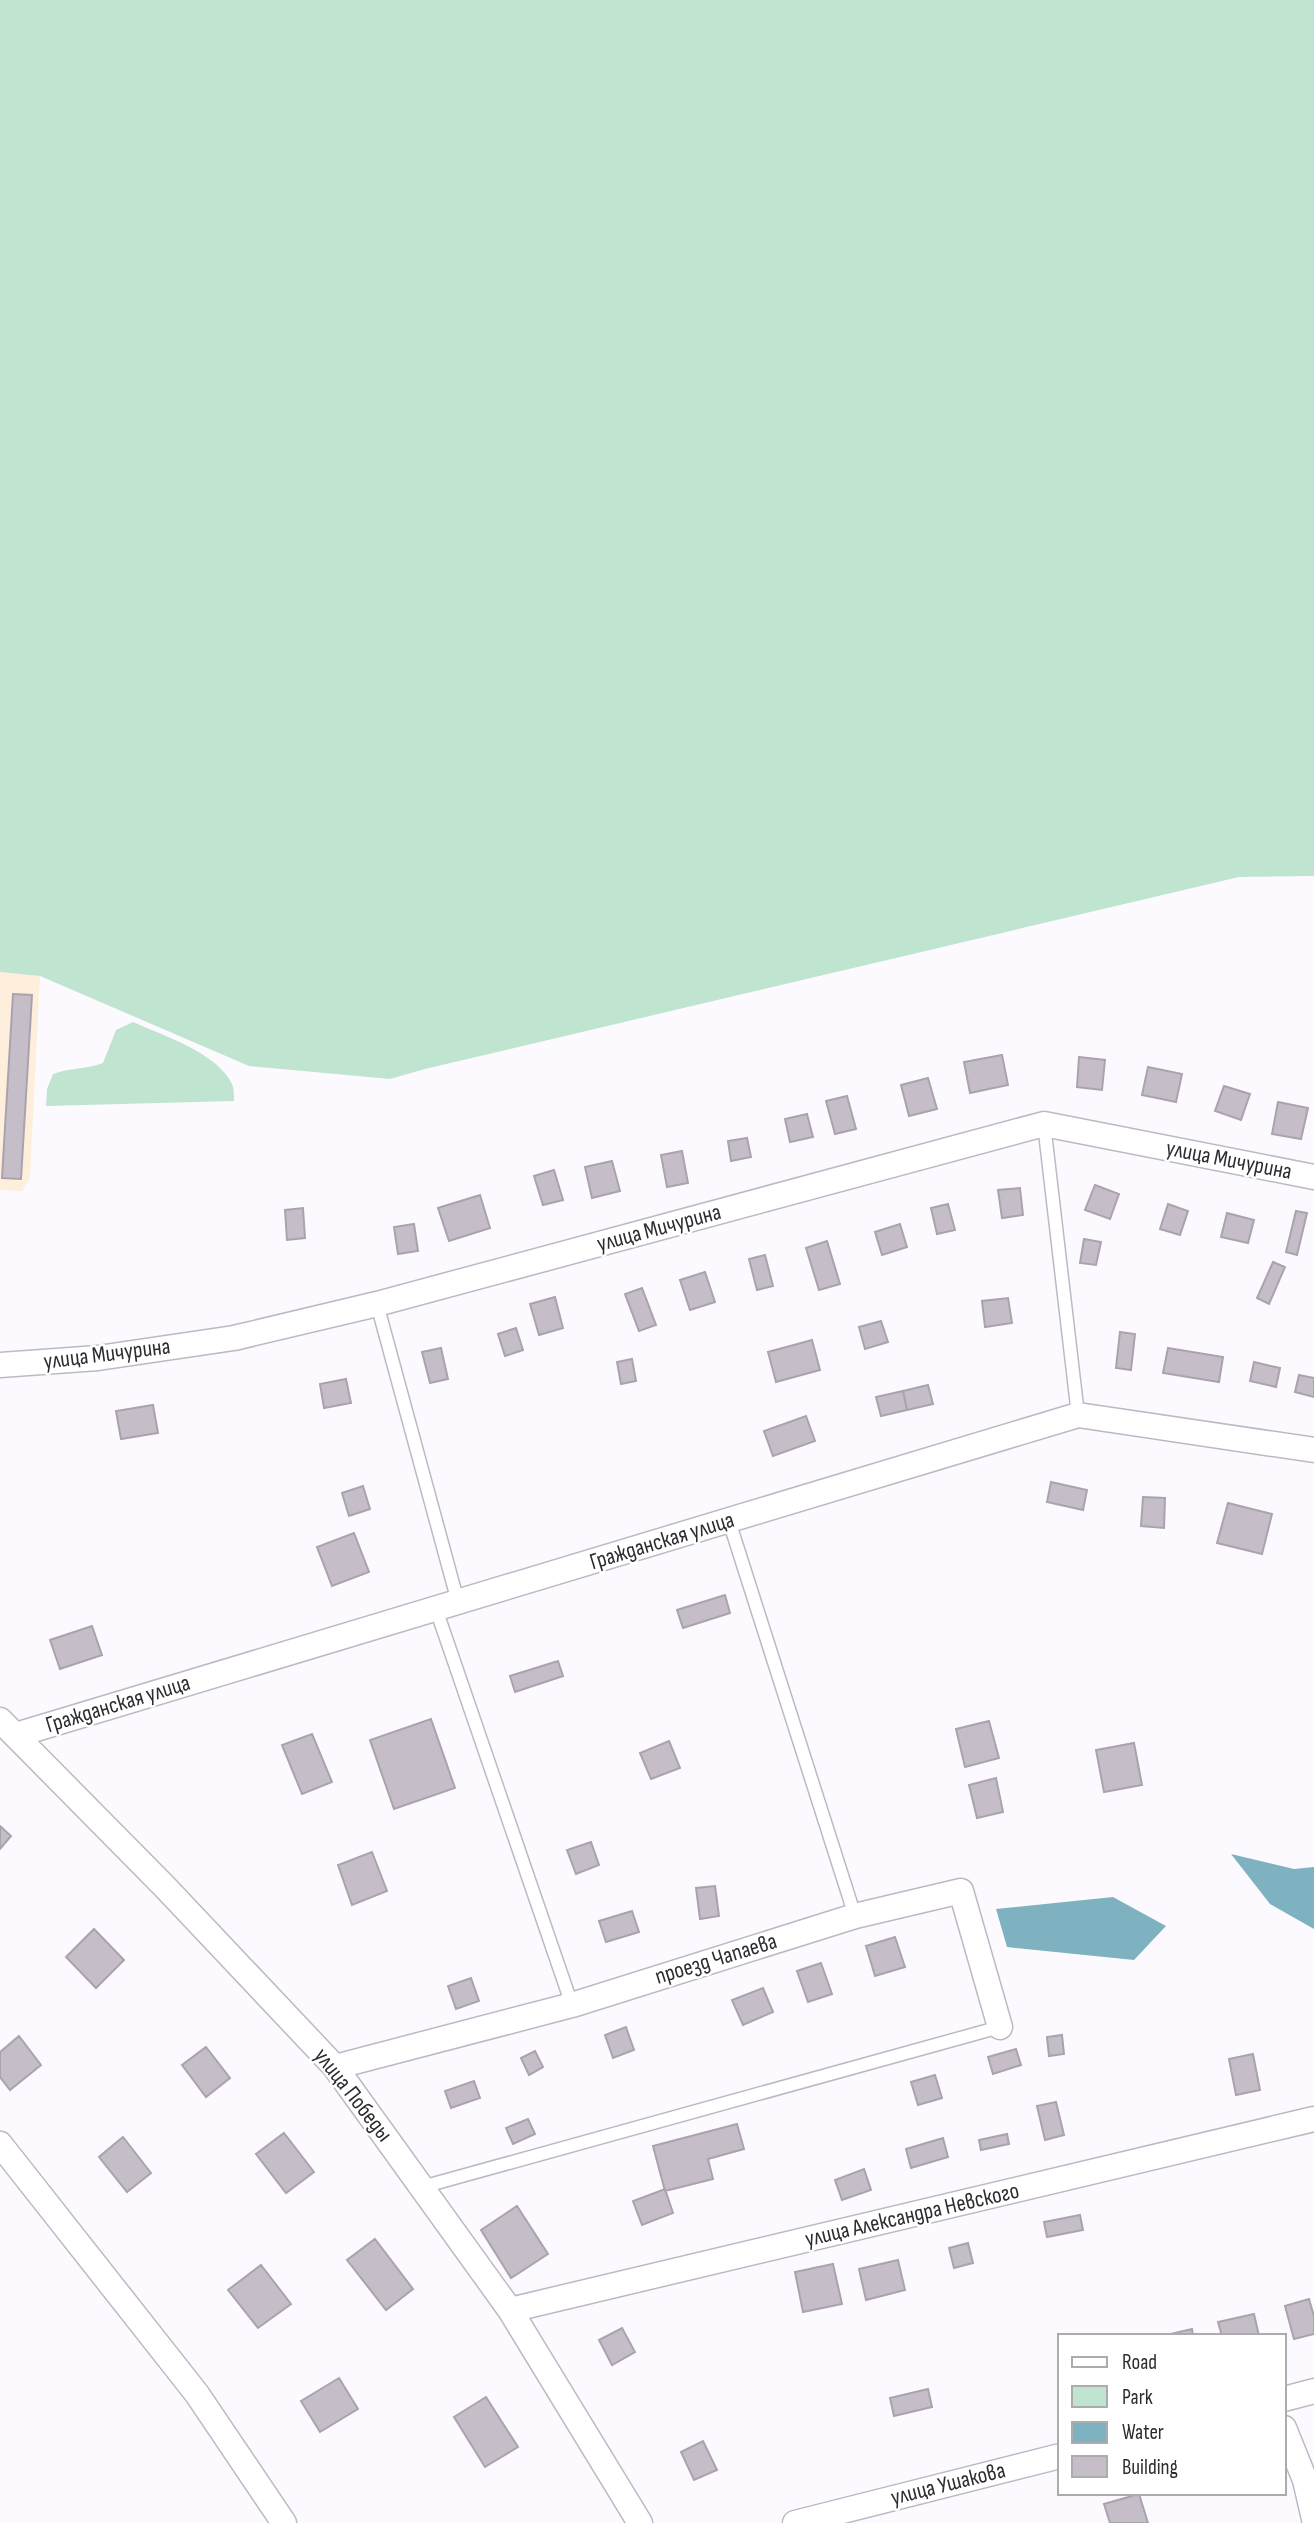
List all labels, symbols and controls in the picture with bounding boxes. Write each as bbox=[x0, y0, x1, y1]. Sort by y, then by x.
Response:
street label: улица Мичурина bbox=[1164, 1134, 1294, 1186]
street label: улица Мичурина bbox=[594, 1198, 724, 1258]
street label: улица Мичурина bbox=[42, 1332, 172, 1376]
street label: Гражданская улица bbox=[586, 1506, 738, 1576]
street label: Гражданская улица bbox=[42, 1669, 194, 1739]
street label: проезд Чапаева bbox=[652, 1927, 780, 1991]
street label: улица Победы bbox=[308, 2043, 398, 2147]
street label: улица Александра Невского bbox=[802, 2177, 1022, 2253]
legend bbox=[1058, 2334, 1286, 2495]
text: Road bbox=[1122, 2350, 1157, 2375]
text: Park bbox=[1122, 2385, 1153, 2410]
text: Water bbox=[1122, 2420, 1164, 2445]
text: Building bbox=[1122, 2455, 1178, 2480]
street label: улица Ушакова bbox=[888, 2456, 1008, 2512]

